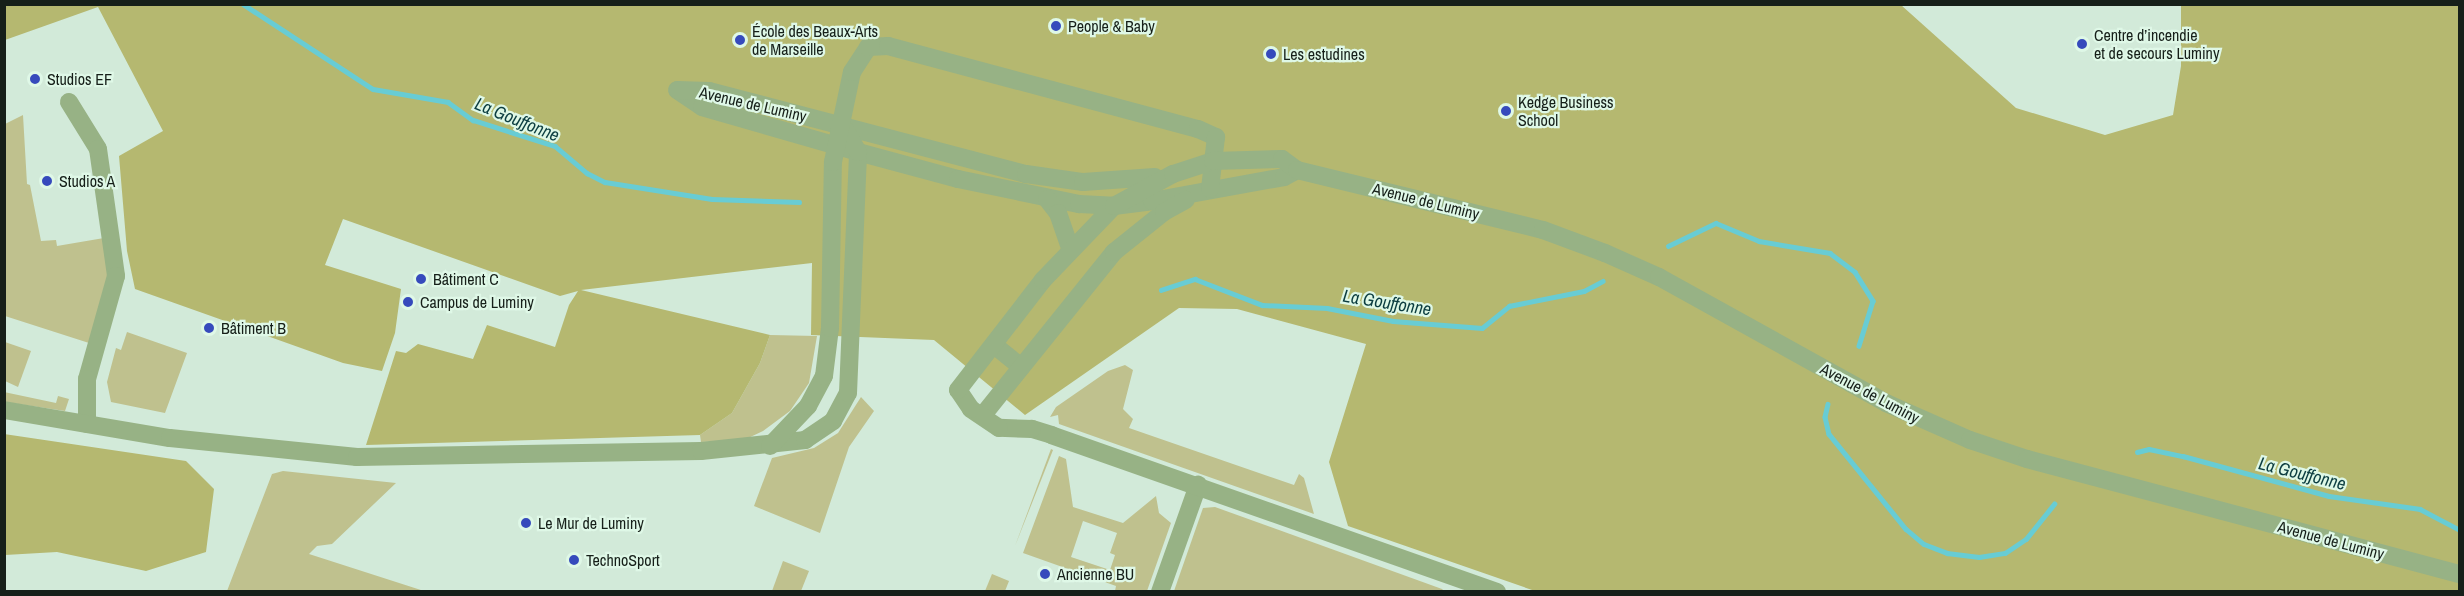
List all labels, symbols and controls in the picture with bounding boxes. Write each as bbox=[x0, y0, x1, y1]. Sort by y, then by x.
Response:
place label: People & Baby bbox=[1068, 16, 1155, 36]
marker: People & Baby bbox=[1049, 19, 1063, 33]
place label: École des Beaux-Arts de Marseille bbox=[752, 21, 878, 59]
place label: Centre d’incendie et de secours Luminy bbox=[2094, 25, 2219, 63]
marker: École des Beaux-Arts de Marseille bbox=[733, 33, 747, 47]
marker: Centre d’incendie et de secours Luminy bbox=[2075, 37, 2089, 51]
place label: Les estudines bbox=[1283, 44, 1365, 64]
marker: Les estudines bbox=[1264, 47, 1278, 61]
place label: Studios EF bbox=[47, 69, 112, 89]
marker: Studios EF bbox=[28, 72, 42, 86]
street label: Avenue de Luminy bbox=[698, 82, 808, 126]
place label: Kedge Business School bbox=[1518, 92, 1614, 130]
water label: La Gouffonne bbox=[472, 93, 562, 147]
marker: Kedge Business School bbox=[1499, 104, 1513, 118]
place label: Studios A bbox=[59, 171, 116, 191]
marker: Studios A bbox=[40, 174, 54, 188]
street label: Avenue de Luminy bbox=[1371, 178, 1481, 224]
place label: Bâtiment C bbox=[433, 269, 499, 289]
marker: Bâtiment C bbox=[414, 272, 428, 286]
water label: La Gouffonne bbox=[1341, 285, 1433, 321]
place label: Campus de Luminy bbox=[420, 292, 534, 312]
marker: Campus de Luminy bbox=[401, 295, 415, 309]
place label: Bâtiment B bbox=[221, 318, 286, 338]
marker: Bâtiment B bbox=[202, 321, 216, 335]
street label: Avenue de Luminy bbox=[1817, 359, 1923, 427]
water label: La Gouffonne bbox=[2256, 453, 2348, 495]
place label: Le Mur de Luminy bbox=[538, 513, 644, 533]
marker: Le Mur de Luminy bbox=[519, 516, 533, 530]
street label: Avenue de Luminy bbox=[2276, 517, 2386, 563]
place label: TechnoSport bbox=[586, 550, 660, 570]
marker: TechnoSport bbox=[567, 553, 581, 567]
place label: Ancienne BU bbox=[1057, 564, 1134, 584]
marker: Ancienne BU bbox=[1038, 567, 1052, 581]

